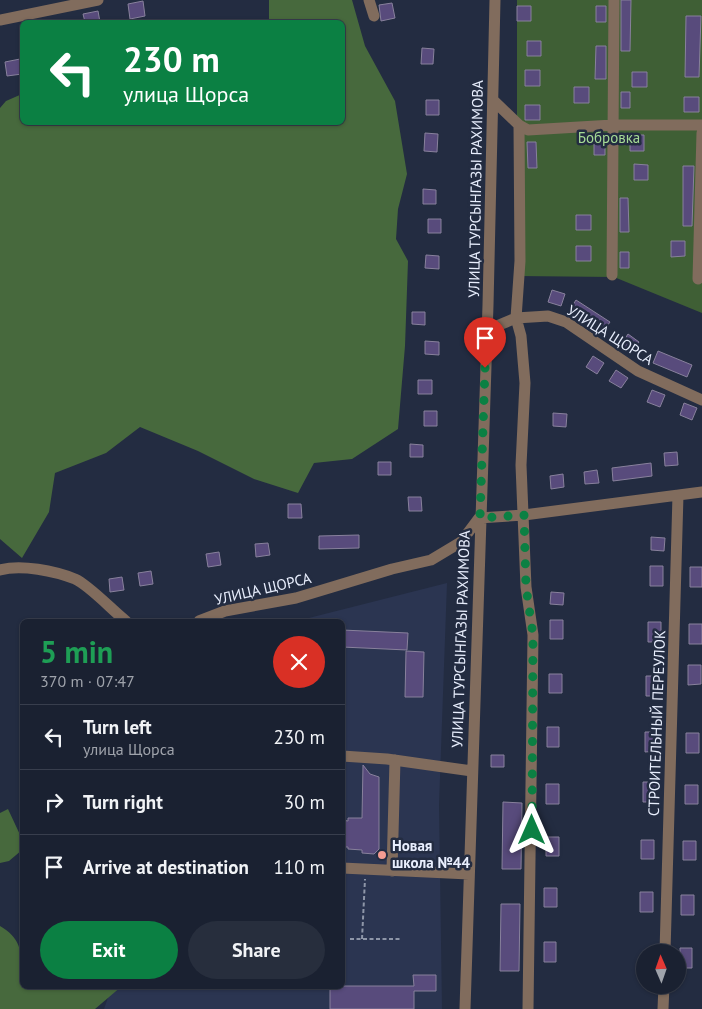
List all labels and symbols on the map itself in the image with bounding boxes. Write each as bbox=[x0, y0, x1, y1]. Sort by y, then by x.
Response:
street label: УЛИЦА ТУРСЫНГАЗЫ РАХИМОВА bbox=[464, 80, 487, 298]
park label: Бобровка bbox=[578, 128, 640, 147]
street label: УЛИЦА ЩОРСА bbox=[563, 300, 657, 369]
pin bbox=[464, 317, 506, 368]
street label: УЛИЦА ТУРСЫНГАЗЫ РАХИМОВА bbox=[447, 530, 474, 748]
street label: УЛИЦА ЩОРСА bbox=[213, 568, 313, 609]
street label: СТРОИТЕЛЬНЫЙ ПЕРЕУЛОК bbox=[644, 630, 669, 816]
position arrow bbox=[505, 803, 557, 855]
place label: Новая школа №44 bbox=[392, 836, 470, 872]
marker: Новая школа №44 bbox=[376, 849, 388, 861]
north arrow bbox=[636, 944, 686, 994]

